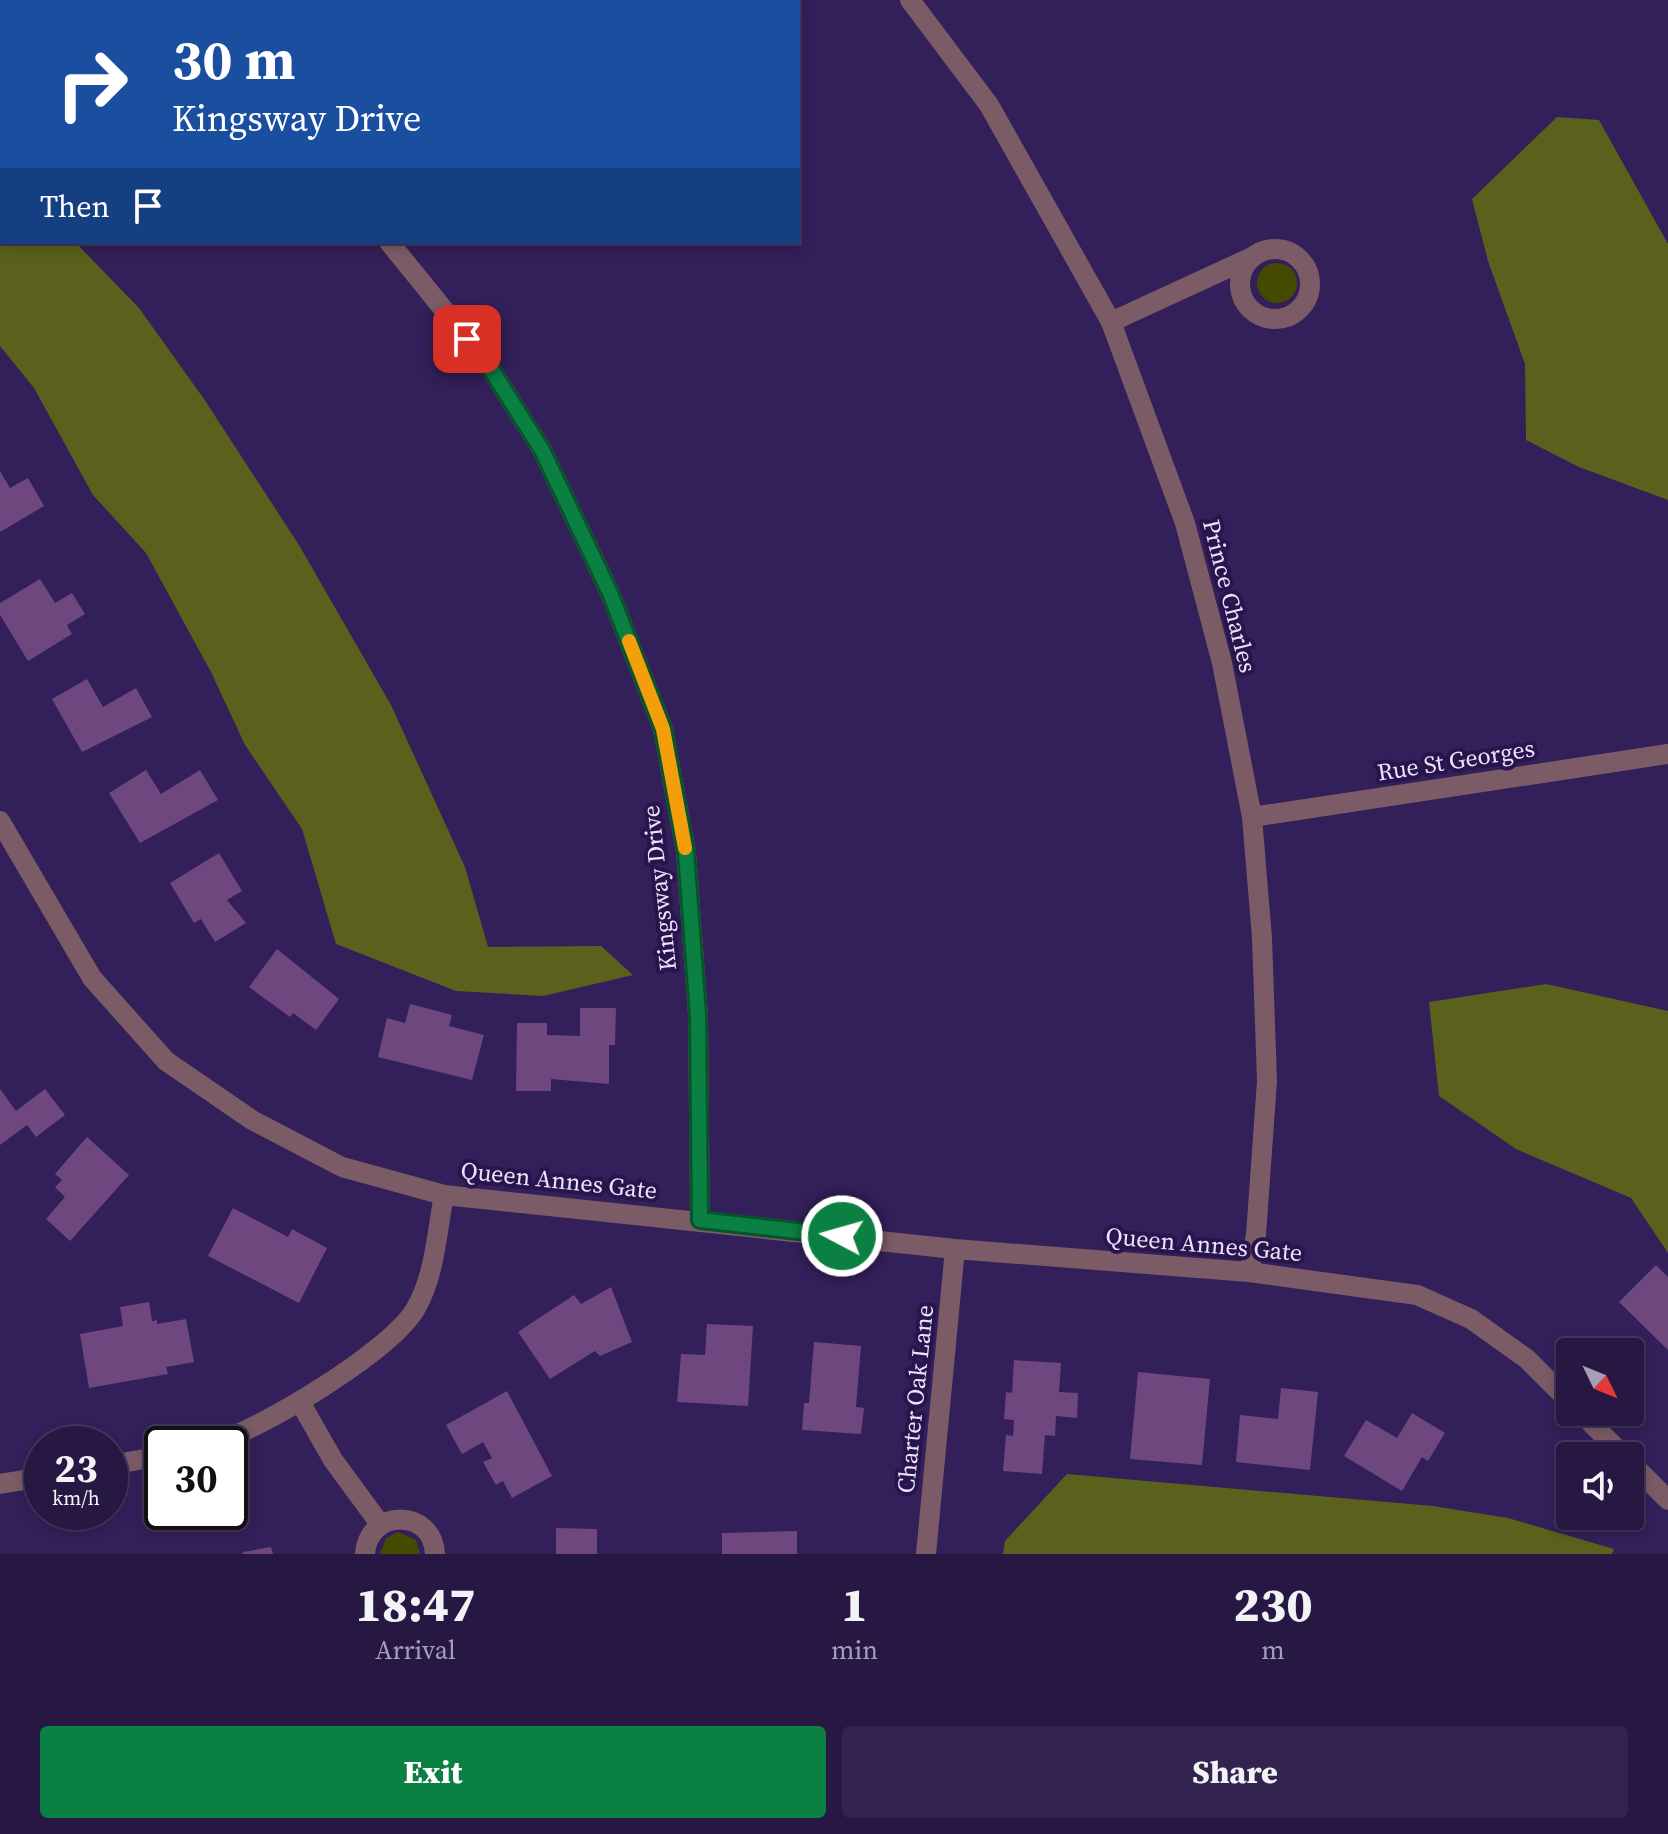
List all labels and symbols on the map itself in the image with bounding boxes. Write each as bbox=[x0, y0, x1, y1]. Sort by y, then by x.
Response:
pin bbox=[433, 305, 501, 373]
street label: Prince Charles bbox=[1195, 516, 1265, 676]
street label: Rue St Georges bbox=[1375, 731, 1537, 789]
street label: Kingsway Drive bbox=[634, 804, 684, 972]
street label: Queen Annes Gate bbox=[459, 1153, 659, 1207]
position arrow bbox=[800, 1194, 884, 1278]
street label: Queen Annes Gate bbox=[1104, 1219, 1304, 1269]
street label: Charter Oak Lane bbox=[889, 1303, 941, 1495]
north arrow bbox=[1556, 1338, 1644, 1426]
speed limit sign: 30 bbox=[144, 1426, 248, 1530]

